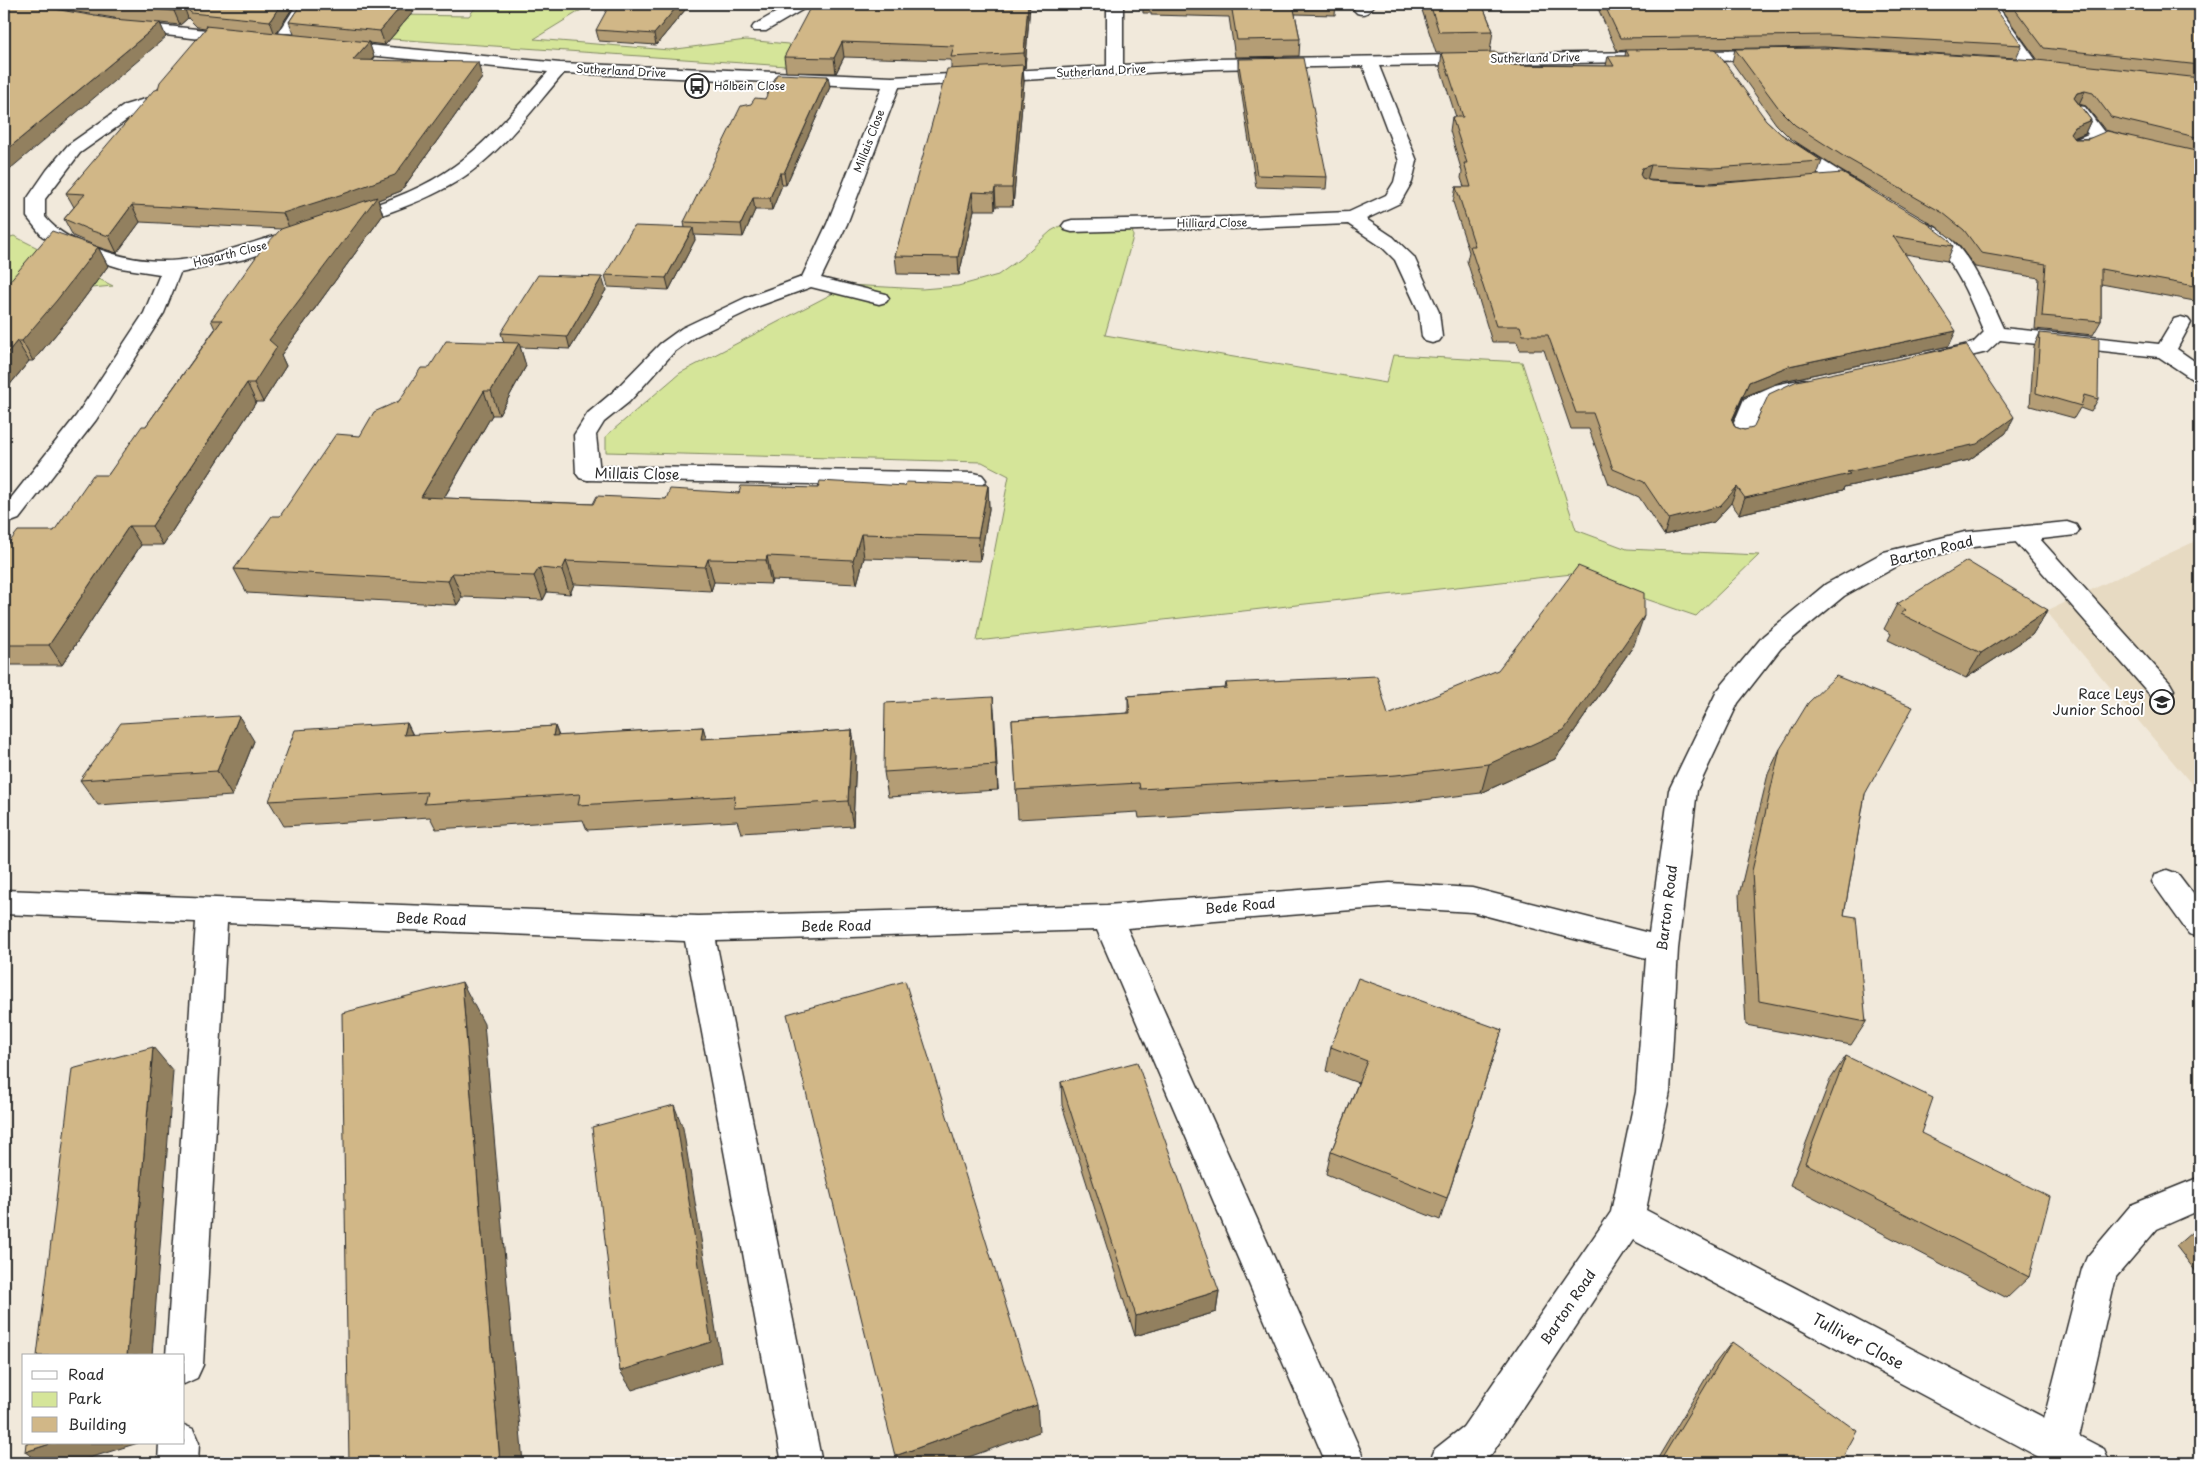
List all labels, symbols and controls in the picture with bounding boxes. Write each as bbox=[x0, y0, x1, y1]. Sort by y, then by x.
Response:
street label: Sutherland Drive bbox=[1490, 48, 1580, 67]
street label: Sutherland Drive bbox=[576, 60, 667, 81]
street label: Sutherland Drive bbox=[1056, 60, 1147, 81]
bus stop icon: Holbein Close bbox=[684, 73, 710, 99]
place label: Holbein Close bbox=[714, 77, 786, 94]
street label: Millais Close bbox=[849, 107, 888, 175]
street label: Hilliard Close bbox=[1176, 213, 1248, 232]
street label: Hogarth Close bbox=[191, 236, 269, 271]
street label: Millais Close bbox=[594, 462, 680, 485]
street label: Barton Road bbox=[1886, 530, 1975, 571]
place label: Race Leys Junior School bbox=[2053, 683, 2144, 720]
school or university icon: Race Leys Junior School bbox=[2149, 689, 2175, 715]
street label: Barton Road bbox=[1651, 864, 1682, 952]
street label: Bede Road bbox=[1204, 892, 1276, 919]
street label: Bede Road bbox=[395, 907, 467, 930]
street label: Bede Road bbox=[800, 914, 872, 937]
street label: Barton Road bbox=[1535, 1265, 1600, 1348]
street label: Tulliver Close bbox=[1808, 1306, 1909, 1374]
legend bbox=[22, 1354, 185, 1444]
text: Road bbox=[68, 1362, 104, 1385]
text: Park bbox=[68, 1386, 102, 1409]
text: Building bbox=[68, 1412, 127, 1435]

